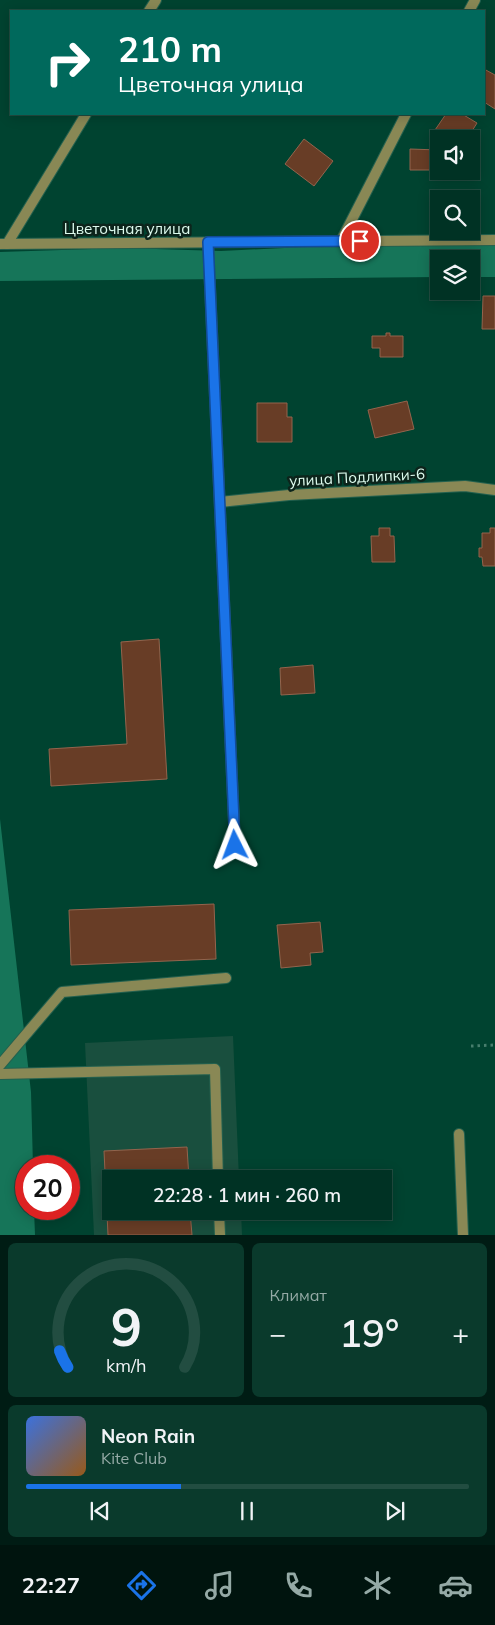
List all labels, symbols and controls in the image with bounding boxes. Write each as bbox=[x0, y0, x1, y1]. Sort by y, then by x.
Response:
text: 210 m bbox=[118, 27, 222, 71]
icon: right bbox=[35, 30, 100, 95]
text: Цветочная улица bbox=[118, 70, 304, 98]
map controls bbox=[430, 130, 480, 300]
button: sound bbox=[430, 130, 480, 180]
button: search bbox=[430, 190, 480, 240]
street label: Цветочная улица bbox=[64, 219, 190, 238]
pin bbox=[339, 220, 381, 262]
icon: arrive bbox=[346, 227, 374, 255]
button: layers bbox=[430, 250, 480, 300]
street label: улица Подлипки-6 bbox=[289, 464, 425, 490]
position arrow bbox=[208, 818, 260, 870]
speed limit sign: 20 bbox=[15, 1155, 80, 1220]
text: 22:28 · 1 мин · 260 m bbox=[153, 1183, 341, 1207]
text: Климат bbox=[270, 1285, 327, 1305]
text: 9 bbox=[110, 1294, 141, 1359]
text: 19° bbox=[339, 1309, 399, 1357]
text: − bbox=[270, 1316, 286, 1351]
text: + bbox=[452, 1316, 469, 1351]
text: km/h bbox=[106, 1354, 146, 1376]
text: Neon Rain bbox=[101, 1424, 195, 1448]
text: Kite Club bbox=[101, 1448, 167, 1468]
icon: previous bbox=[86, 1497, 114, 1525]
icon: pause bbox=[233, 1497, 261, 1525]
icon: next bbox=[381, 1497, 409, 1525]
icon: directions bbox=[124, 1568, 159, 1603]
icon: music bbox=[202, 1568, 237, 1603]
icon: phone bbox=[281, 1568, 316, 1603]
icon: climate bbox=[360, 1568, 395, 1603]
icon: car bbox=[438, 1568, 473, 1603]
text: 22:27 bbox=[22, 1571, 80, 1599]

